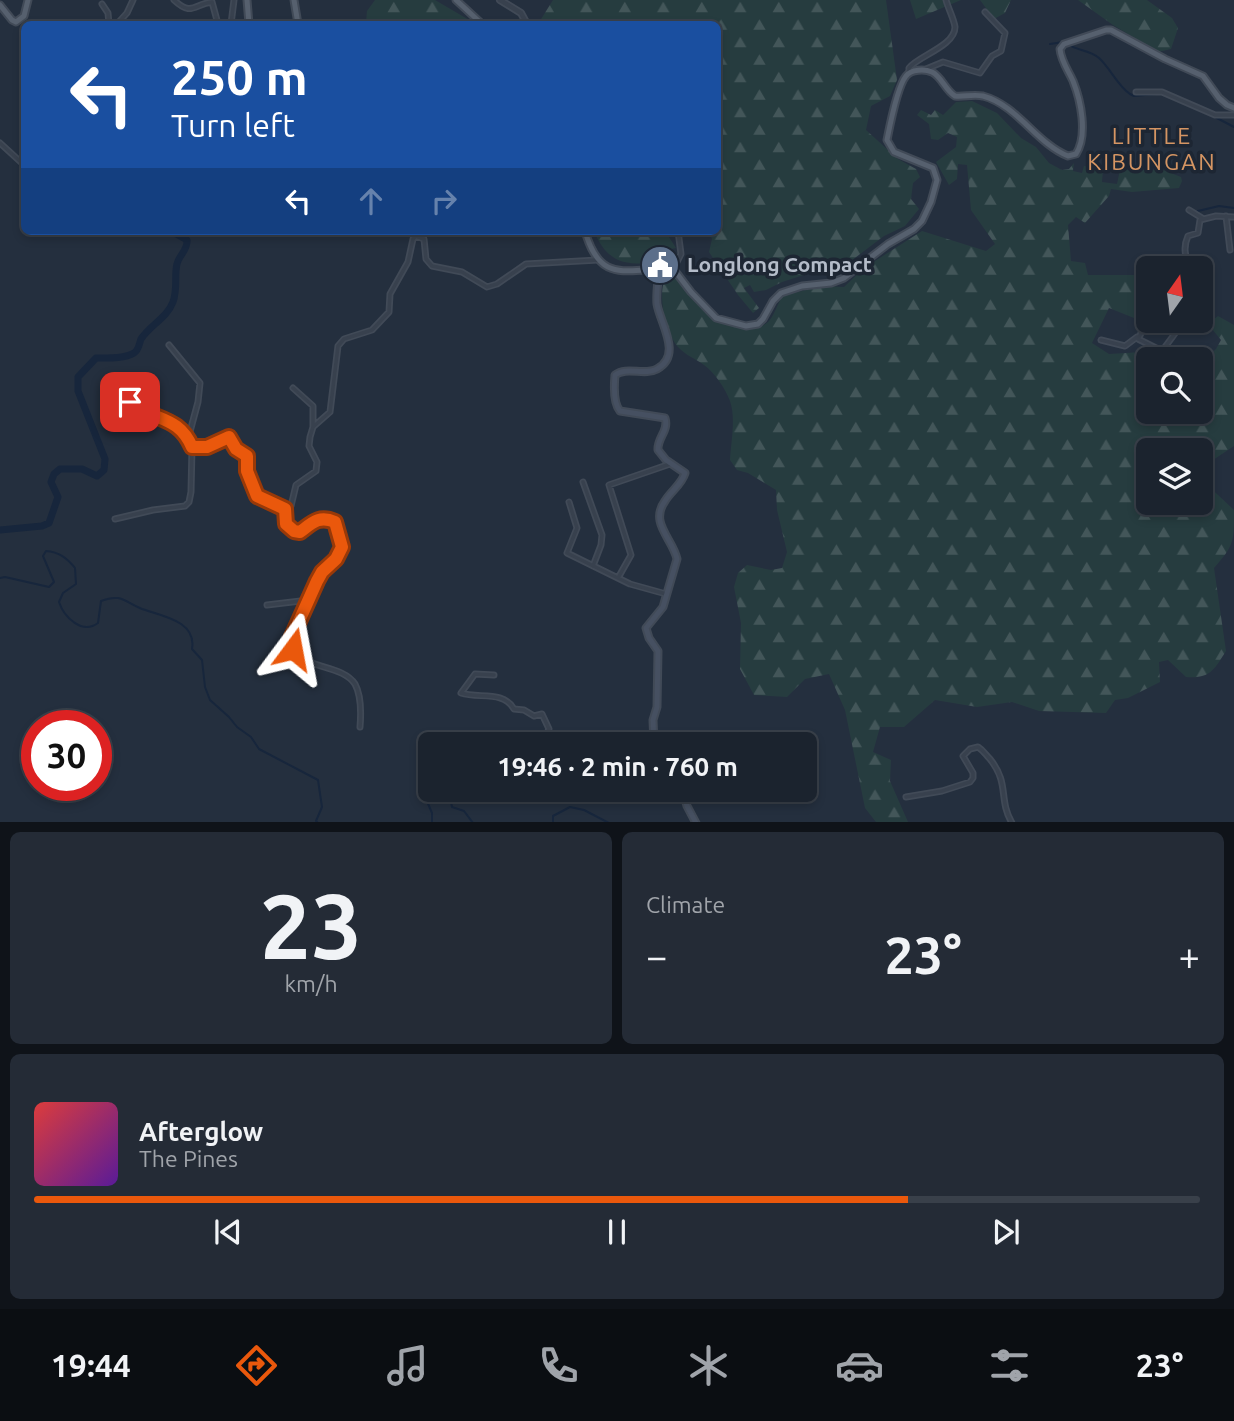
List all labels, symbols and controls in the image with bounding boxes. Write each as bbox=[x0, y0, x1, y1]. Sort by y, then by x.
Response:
icon: left bbox=[56, 49, 147, 140]
text: 250 m bbox=[171, 49, 308, 104]
text: Turn left bbox=[171, 107, 295, 143]
district label: LITTLE KIBUNGAN bbox=[1087, 123, 1217, 174]
icon: left bbox=[279, 182, 317, 220]
icon: ahead bbox=[352, 182, 390, 220]
icon: right bbox=[425, 182, 463, 220]
public building icon: Longlong Compact bbox=[639, 244, 681, 286]
place label: Longlong Compact bbox=[687, 252, 872, 276]
north arrow bbox=[1136, 256, 1213, 332]
map controls bbox=[1136, 256, 1213, 515]
button: search bbox=[1136, 347, 1213, 424]
pin bbox=[100, 372, 160, 432]
icon: arrive bbox=[111, 383, 149, 421]
button: layers bbox=[1136, 438, 1213, 515]
position arrow bbox=[256, 612, 330, 686]
speed limit sign: 30 bbox=[21, 710, 112, 801]
text: 19:46 · 2 min · 760 m bbox=[497, 752, 738, 781]
text: 23 bbox=[260, 874, 362, 976]
text: Climate bbox=[646, 892, 725, 917]
text: 23° bbox=[884, 926, 962, 984]
text: − bbox=[646, 935, 667, 977]
text: + bbox=[1179, 935, 1200, 977]
text: km/h bbox=[284, 971, 338, 996]
text: Afterglow bbox=[139, 1117, 263, 1146]
text: The Pines bbox=[139, 1146, 238, 1171]
icon: previous bbox=[209, 1213, 247, 1251]
icon: pause bbox=[598, 1213, 636, 1251]
icon: next bbox=[987, 1213, 1025, 1251]
icon: directions bbox=[232, 1341, 281, 1390]
icon: music bbox=[383, 1341, 432, 1390]
icon: phone bbox=[534, 1341, 583, 1390]
icon: climate bbox=[684, 1341, 733, 1390]
icon: car bbox=[835, 1341, 884, 1390]
icon: filters bbox=[985, 1341, 1034, 1390]
text: 19:44 bbox=[51, 1347, 131, 1383]
text: 23° bbox=[1136, 1347, 1183, 1383]

